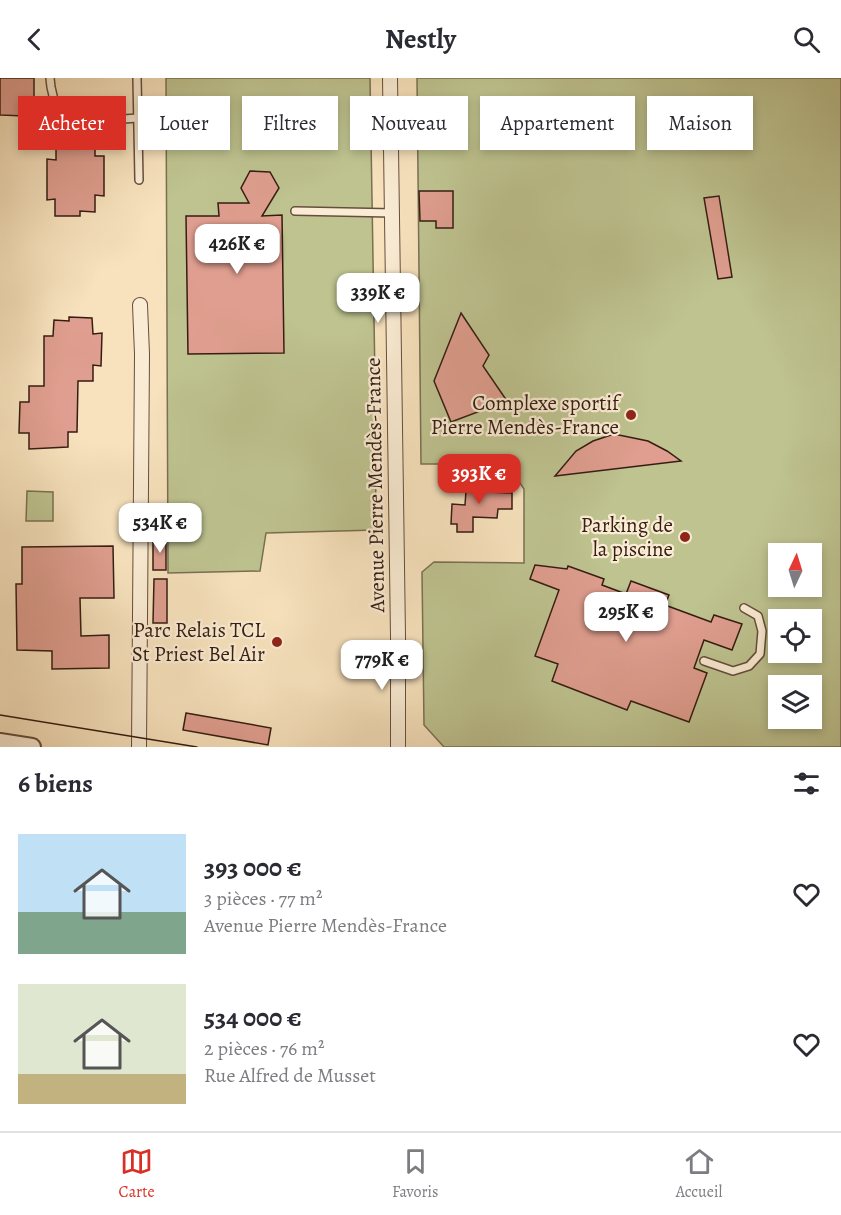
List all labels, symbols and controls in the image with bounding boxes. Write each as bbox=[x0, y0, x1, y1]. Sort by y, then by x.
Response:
text: Nestly bbox=[385, 21, 456, 57]
icon: back bbox=[18, 23, 51, 56]
icon: search bbox=[790, 23, 823, 56]
chip: Acheter bbox=[18, 96, 126, 150]
chip: Louer bbox=[138, 96, 230, 150]
chip: Filtres bbox=[242, 96, 338, 150]
chip: Nouveau bbox=[350, 96, 468, 150]
chip: Appartement bbox=[480, 96, 635, 150]
chip: Maison bbox=[647, 96, 753, 150]
pin: 426K € bbox=[188, 224, 286, 275]
text: 426K € bbox=[209, 230, 265, 257]
pin: 339K € bbox=[329, 273, 427, 324]
text: 339K € bbox=[351, 279, 405, 306]
street label: Avenue Pierre Mendès-France bbox=[359, 357, 391, 614]
place label: Complexe sportif Pierre Mendès-France bbox=[431, 389, 622, 441]
marker: Complexe sportif Pierre Mendès-France bbox=[624, 408, 638, 422]
pin: 393K € bbox=[430, 454, 528, 505]
text: 393K € bbox=[452, 460, 506, 487]
pin: 534K € bbox=[111, 503, 209, 554]
text: 534K € bbox=[133, 509, 187, 536]
place label: Parking de la piscine bbox=[581, 511, 673, 563]
marker: Parking de la piscine bbox=[678, 530, 692, 544]
north arrow bbox=[768, 543, 822, 597]
map controls bbox=[768, 543, 822, 729]
pin: 295K € bbox=[577, 592, 675, 643]
text: 295K € bbox=[598, 598, 654, 625]
button: locate bbox=[768, 609, 822, 663]
place label: Parc Relais TCL St Priest Bel Air bbox=[132, 616, 265, 668]
marker: Parc Relais TCL St Priest Bel Air bbox=[270, 635, 284, 649]
pin: 779K € bbox=[333, 640, 431, 691]
text: 779K € bbox=[355, 646, 409, 673]
button: layers bbox=[768, 675, 822, 729]
text: 6 biens bbox=[18, 766, 93, 801]
icon: filters bbox=[790, 767, 823, 800]
text: 393 000 € bbox=[204, 850, 302, 885]
icon: home bbox=[66, 858, 138, 930]
icon: heart bbox=[790, 878, 823, 911]
text: 3 pièces · 77 m² bbox=[204, 885, 322, 912]
text: Avenue Pierre Mendès-France bbox=[204, 912, 447, 939]
text: 534 000 € bbox=[204, 1000, 302, 1035]
icon: home bbox=[66, 1008, 138, 1080]
icon: heart bbox=[790, 1028, 823, 1061]
text: 2 pièces · 76 m² bbox=[204, 1035, 325, 1062]
text: Rue Alfred de Musset bbox=[204, 1062, 376, 1089]
tab: Carte bbox=[119, 1145, 155, 1203]
tab: Favoris bbox=[392, 1145, 438, 1203]
tab: Accueil bbox=[676, 1145, 722, 1203]

